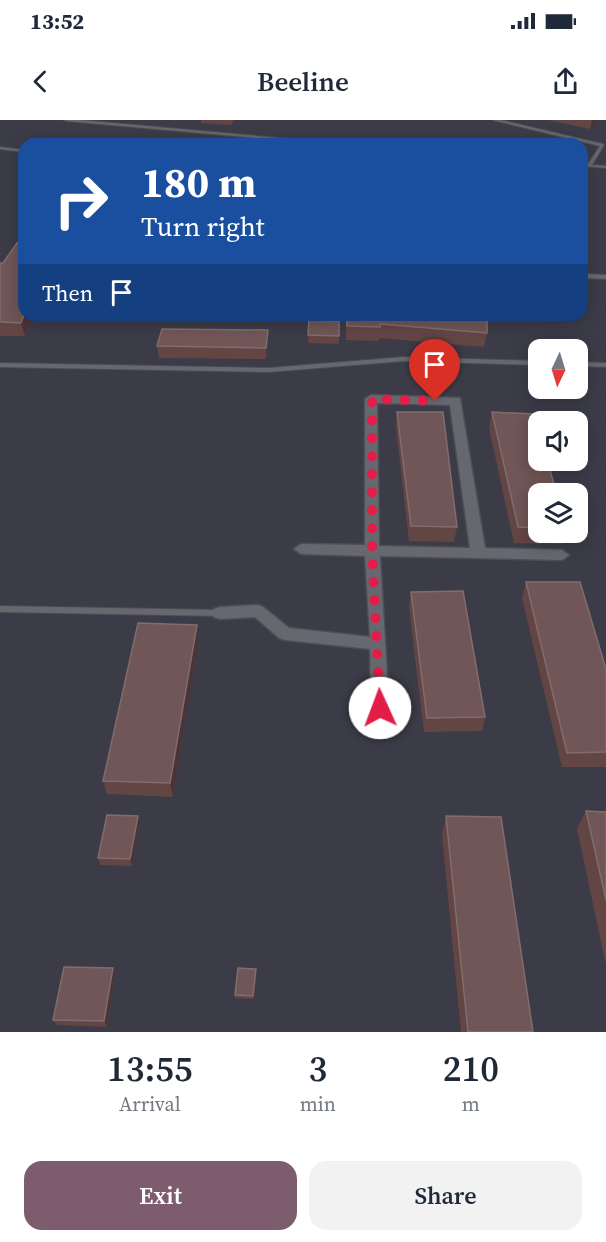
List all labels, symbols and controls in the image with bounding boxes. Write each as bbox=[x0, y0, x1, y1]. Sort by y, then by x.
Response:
text: 13:52 bbox=[30, 6, 84, 36]
text: Beeline bbox=[257, 63, 349, 100]
icon: back bbox=[24, 65, 57, 98]
icon: share bbox=[549, 65, 582, 98]
text: 180 m bbox=[141, 153, 256, 211]
icon: right bbox=[42, 162, 120, 240]
text: Turn right bbox=[141, 208, 265, 245]
icon: arrive bbox=[105, 276, 138, 309]
text: Then bbox=[42, 278, 93, 308]
pin bbox=[409, 339, 460, 401]
north arrow bbox=[528, 339, 588, 399]
map controls bbox=[528, 339, 588, 543]
icon: arrive bbox=[418, 348, 451, 381]
button: sound bbox=[528, 411, 588, 471]
button: layers bbox=[528, 483, 588, 543]
position arrow bbox=[348, 676, 412, 740]
text: 13:55 bbox=[107, 1044, 193, 1093]
text: 3 bbox=[308, 1044, 327, 1093]
text: 210 bbox=[443, 1044, 499, 1093]
text: Arrival bbox=[119, 1090, 181, 1118]
text: min bbox=[300, 1090, 336, 1118]
text: m bbox=[462, 1090, 480, 1118]
button: Exit bbox=[24, 1161, 297, 1230]
button: Share bbox=[309, 1161, 582, 1230]

